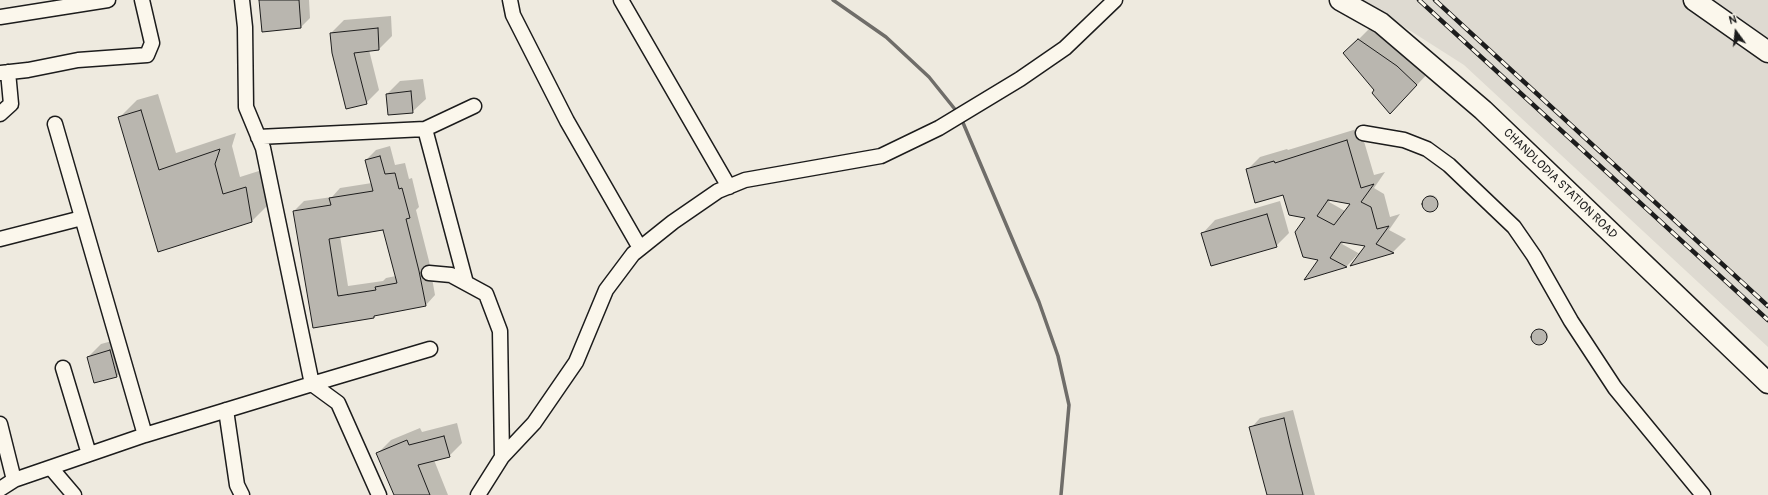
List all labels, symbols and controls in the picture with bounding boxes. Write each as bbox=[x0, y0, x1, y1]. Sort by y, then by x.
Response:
north arrow bbox=[1716, 12, 1756, 52]
text: N bbox=[1727, 13, 1738, 27]
street label: CHANDLODIA STATION ROAD bbox=[1500, 126, 1620, 242]

